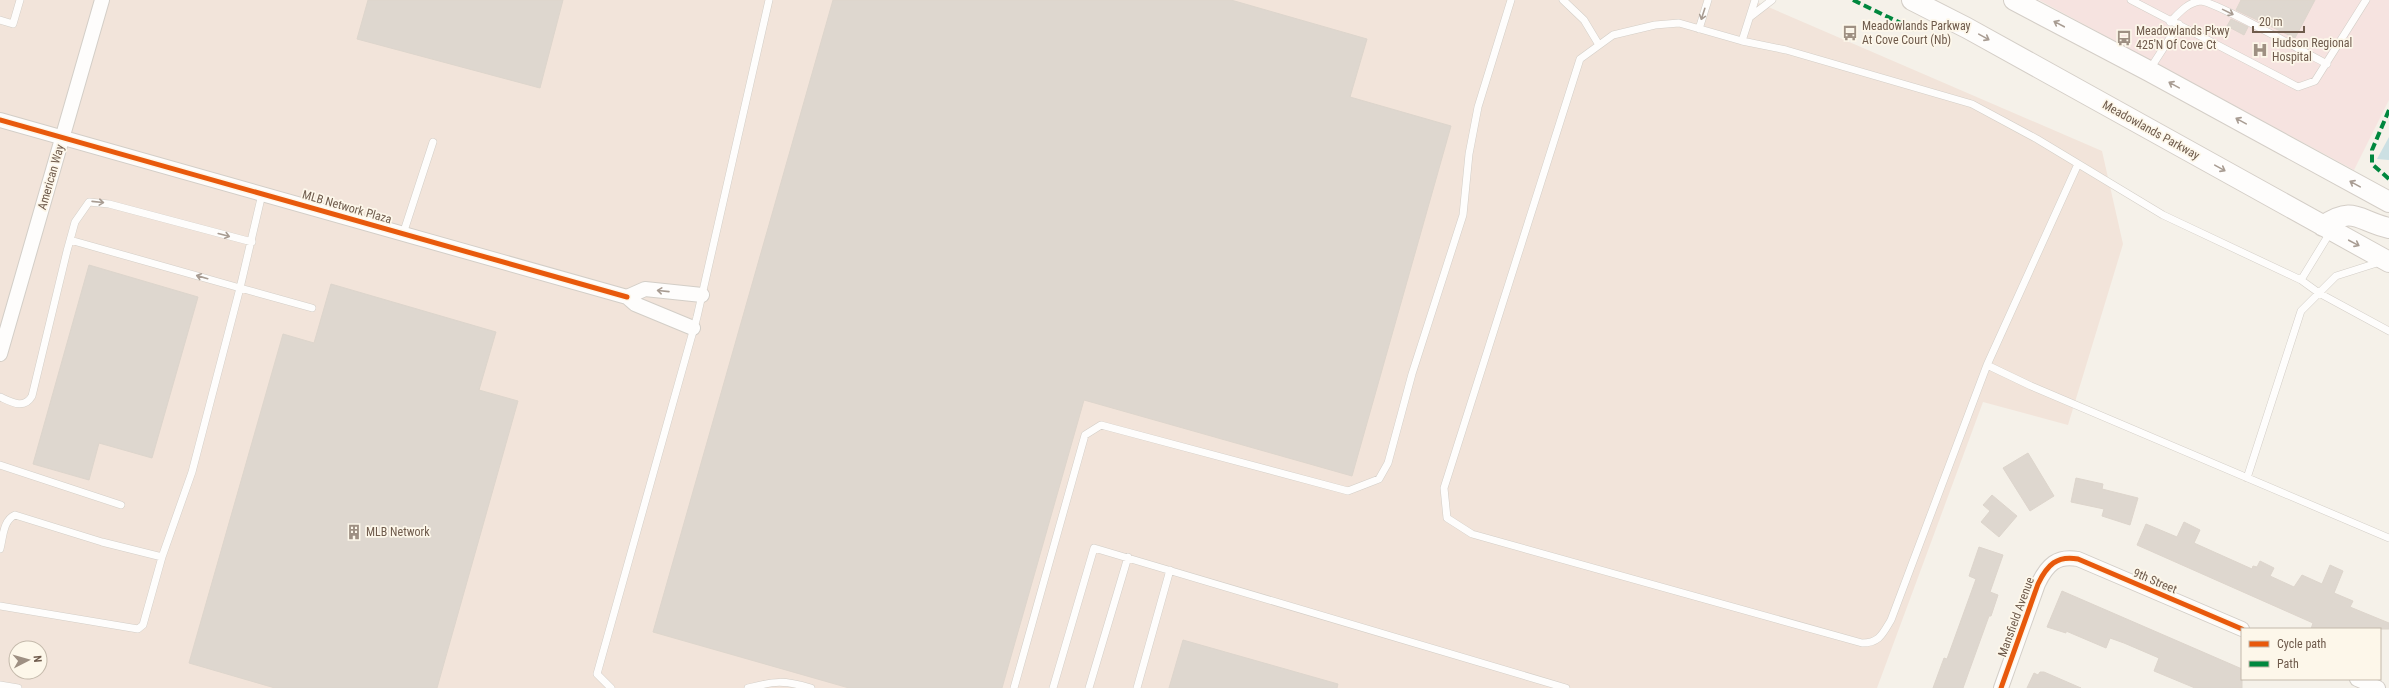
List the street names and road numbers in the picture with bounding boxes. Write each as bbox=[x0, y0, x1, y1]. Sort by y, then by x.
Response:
street label: Meadowlands Parkway bbox=[2100, 98, 2202, 162]
street label: American Way bbox=[35, 143, 67, 211]
street label: MLB Network Plaza bbox=[301, 188, 394, 227]
street label: 9th Street bbox=[2131, 566, 2179, 597]
street label: Mansfield Avenue bbox=[1995, 575, 2037, 659]

